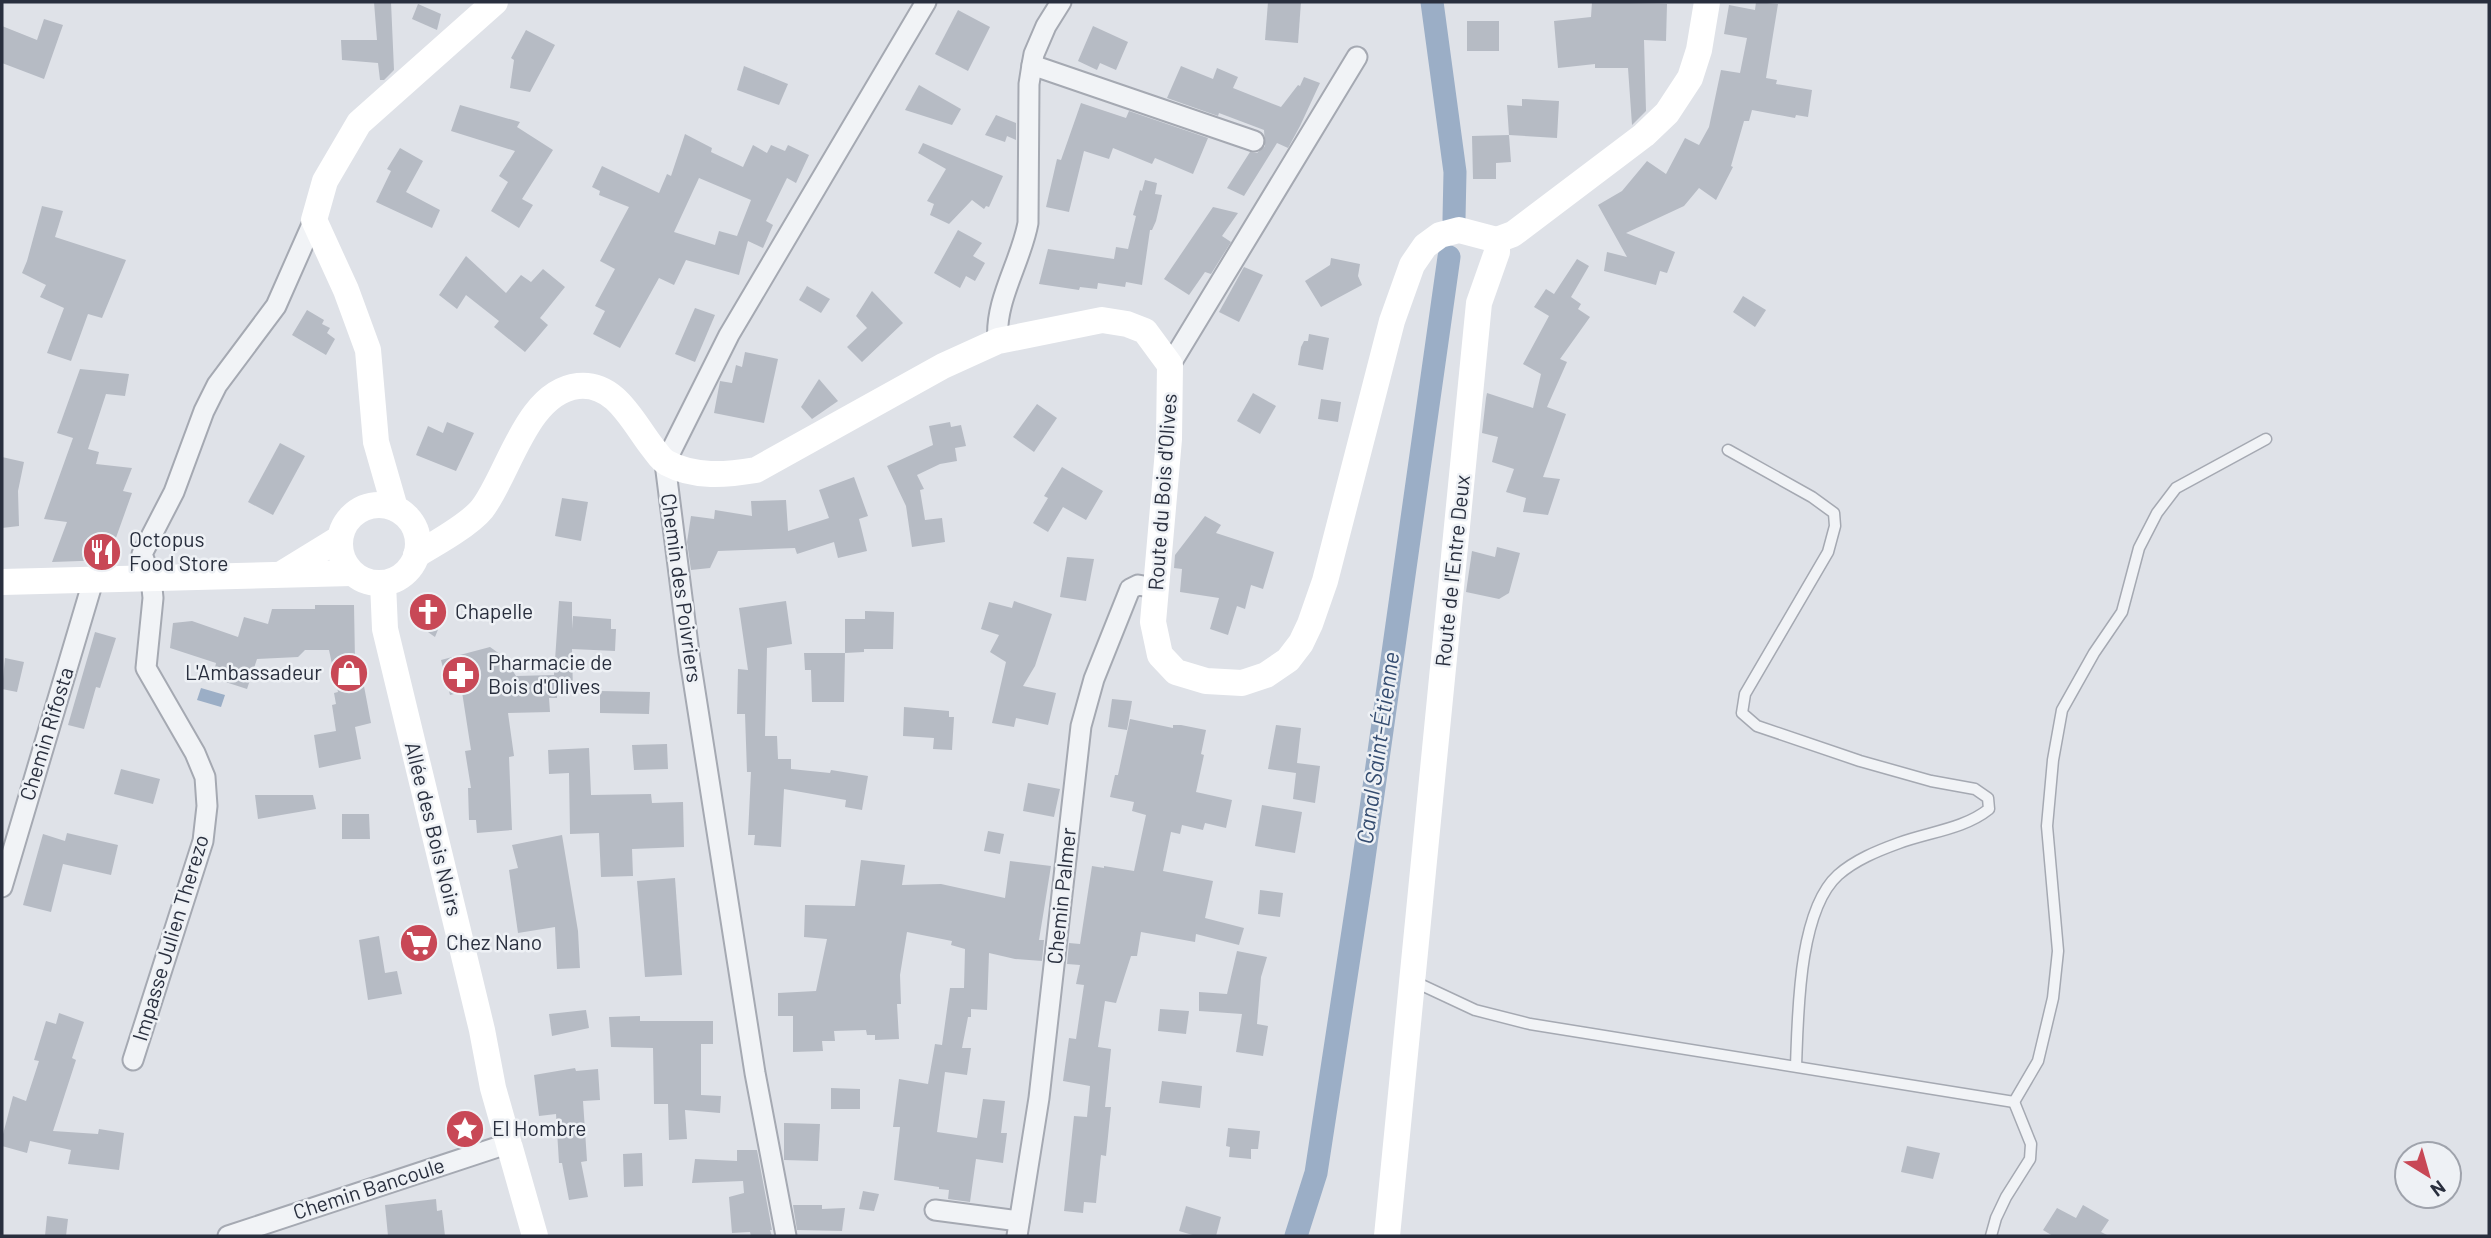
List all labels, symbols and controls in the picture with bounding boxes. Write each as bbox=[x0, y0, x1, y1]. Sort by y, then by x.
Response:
street label: Route du Bois d'Olives bbox=[1142, 392, 1181, 591]
street label: Route de l'Entre Deux bbox=[1429, 474, 1474, 668]
street label: Chemin des Poivriers bbox=[657, 492, 708, 684]
place label: Octopus Food Store bbox=[129, 526, 228, 575]
restaurant icon: Octopus Food Store bbox=[81, 531, 123, 573]
church icon: Chapelle bbox=[407, 591, 449, 633]
place label: Chapelle bbox=[455, 598, 533, 623]
place label: Pharmacie de Bois d'Olives bbox=[488, 649, 613, 698]
water label: Canal Saint-Étienne bbox=[1350, 650, 1404, 846]
shop icon: L'Ambassadeur bbox=[328, 652, 370, 694]
pharmacy icon: Pharmacie de Bois d'Olives bbox=[440, 654, 482, 696]
place label: L'Ambassadeur bbox=[185, 659, 322, 684]
street label: Chemin Rifosta bbox=[13, 664, 78, 803]
street label: Allée des Bois Noirs bbox=[401, 739, 468, 918]
street label: Chemin Palmer bbox=[1041, 826, 1080, 965]
street label: Impasse Julien Therezo bbox=[126, 831, 213, 1044]
supermarket icon: Chez Nano bbox=[398, 922, 440, 964]
place label: Chez Nano bbox=[446, 929, 542, 954]
place icon: El Hombre bbox=[444, 1108, 486, 1150]
place label: El Hombre bbox=[492, 1115, 586, 1140]
north arrow bbox=[2393, 1140, 2463, 1210]
street label: Chemin Bancoule bbox=[290, 1151, 447, 1224]
text: N bbox=[2427, 1176, 2451, 1202]

